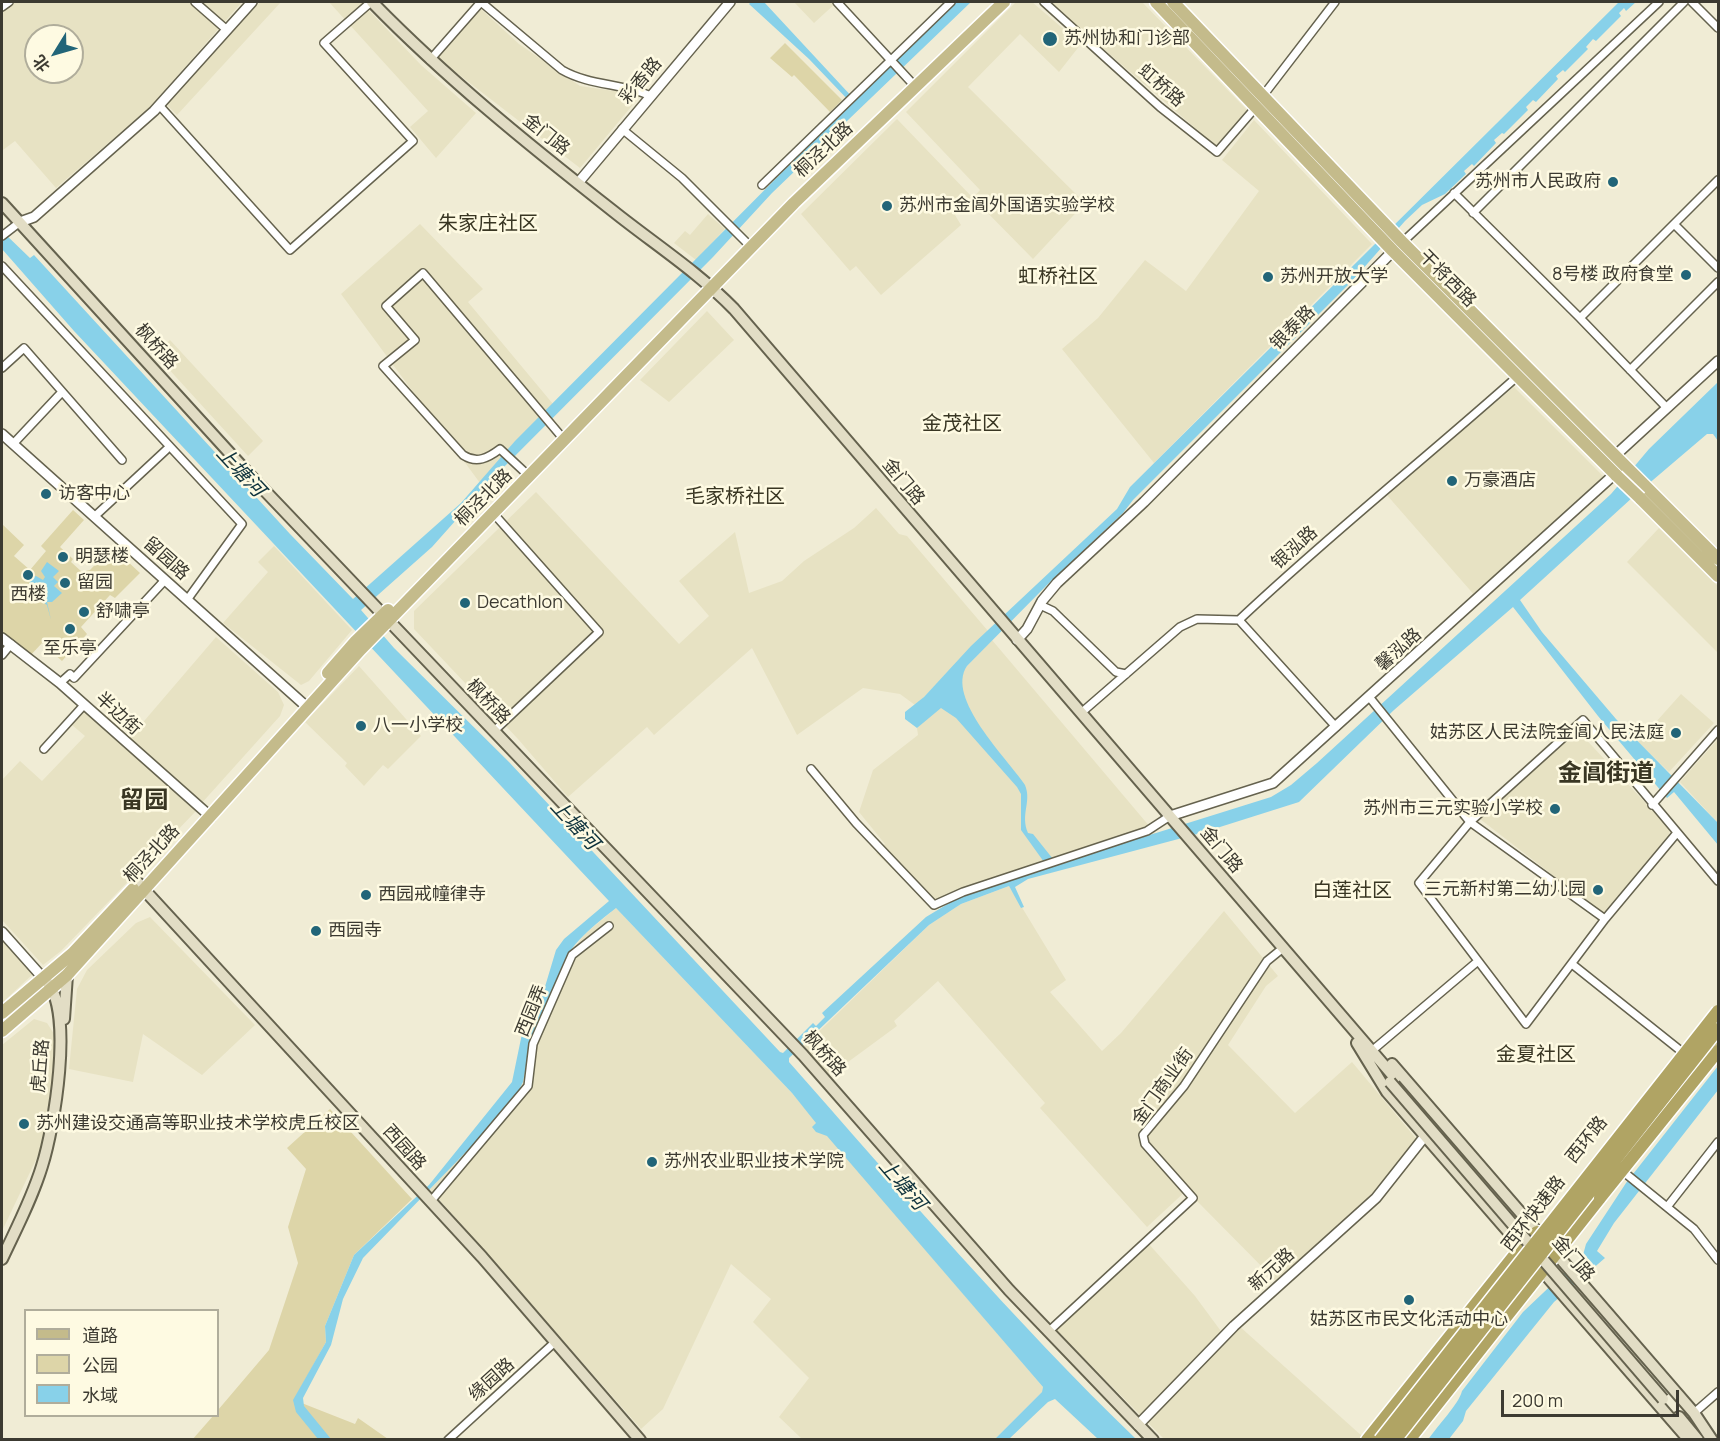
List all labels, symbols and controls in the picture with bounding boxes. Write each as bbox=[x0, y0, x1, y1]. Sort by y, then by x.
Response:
north arrow bbox=[24, 24, 84, 84]
place label: 苏州协和门诊部 bbox=[1064, 28, 1190, 50]
marker: 苏州协和门诊部 bbox=[1041, 30, 1059, 48]
text: 北 bbox=[28, 51, 55, 77]
street label: 彩香路 bbox=[615, 53, 667, 109]
street label: 虹桥路 bbox=[1134, 60, 1188, 112]
street label: 金门路 bbox=[518, 110, 574, 160]
street label: 桐泾北路 bbox=[790, 118, 858, 182]
place label: 苏州市人民政府 bbox=[1475, 171, 1601, 193]
marker: 苏州市人民政府 bbox=[1606, 175, 1620, 189]
place label: 苏州市金阊外国语实验学校 bbox=[899, 195, 1115, 217]
marker: 苏州市金阊外国语实验学校 bbox=[880, 199, 894, 213]
district label: 朱家庄社区 bbox=[438, 212, 538, 236]
street label: 干将西路 bbox=[1414, 246, 1480, 312]
place label: 8号楼 政府食堂 bbox=[1552, 264, 1674, 286]
district label: 虹桥社区 bbox=[1018, 265, 1098, 289]
place label: 苏州开放大学 bbox=[1280, 266, 1388, 288]
marker: 8号楼 政府食堂 bbox=[1679, 268, 1693, 282]
marker: 苏州开放大学 bbox=[1261, 270, 1275, 284]
street label: 银泰路 bbox=[1266, 301, 1320, 355]
street label: 枫桥路 bbox=[130, 320, 182, 374]
district label: 金茂社区 bbox=[922, 412, 1002, 436]
water label: 上塘河 bbox=[211, 442, 269, 502]
street label: 金门路 bbox=[877, 454, 929, 510]
street label: 桐泾北路 bbox=[451, 465, 517, 531]
place label: 万豪酒店 bbox=[1464, 470, 1536, 492]
marker: 万豪酒店 bbox=[1445, 474, 1459, 488]
place label: 访客中心 bbox=[58, 483, 130, 505]
district label: 毛家桥社区 bbox=[685, 485, 785, 509]
marker: 访客中心 bbox=[39, 487, 53, 501]
street label: 银泓路 bbox=[1268, 522, 1322, 574]
street label: 留园路 bbox=[139, 533, 193, 585]
place label: 明瑟楼 bbox=[75, 546, 129, 568]
marker: 明瑟楼 bbox=[56, 550, 70, 564]
marker: 西楼 bbox=[21, 568, 35, 582]
place label: 留园 bbox=[77, 572, 113, 594]
marker: 留园 bbox=[58, 576, 72, 590]
place label: 西楼 bbox=[10, 584, 46, 606]
place label: Decathlon bbox=[477, 592, 563, 614]
marker: Decathlon bbox=[458, 596, 472, 610]
place label: 舒啸亭 bbox=[96, 601, 150, 623]
marker: 舒啸亭 bbox=[77, 605, 91, 619]
marker: 至乐亭 bbox=[63, 622, 77, 636]
street label: 馨泓路 bbox=[1372, 624, 1426, 676]
place label: 至乐亭 bbox=[43, 638, 97, 660]
street label: 枫桥路 bbox=[461, 675, 515, 729]
street label: 半边街 bbox=[91, 688, 145, 740]
place label: 八一小学校 bbox=[373, 715, 463, 737]
marker: 八一小学校 bbox=[354, 719, 368, 733]
place label: 姑苏区人民法院金阊人民法庭 bbox=[1430, 722, 1664, 744]
marker: 姑苏区人民法院金阊人民法庭 bbox=[1669, 726, 1683, 740]
district label: 金阊街道 bbox=[1558, 760, 1654, 788]
district label: 留园 bbox=[120, 787, 168, 815]
water label: 上塘河 bbox=[545, 795, 603, 855]
place label: 苏州市三元实验小学校 bbox=[1363, 798, 1543, 820]
marker: 苏州市三元实验小学校 bbox=[1548, 802, 1562, 816]
street label: 桐泾北路 bbox=[120, 820, 184, 888]
street label: 金门路 bbox=[1195, 822, 1247, 878]
district label: 白莲社区 bbox=[1312, 879, 1392, 903]
place label: 三元新村第二幼儿园 bbox=[1424, 879, 1586, 901]
marker: 三元新村第二幼儿园 bbox=[1591, 883, 1605, 897]
place label: 西园戒幢律寺 bbox=[378, 884, 486, 906]
marker: 西园戒幢律寺 bbox=[359, 888, 373, 902]
place label: 西园寺 bbox=[328, 920, 382, 942]
marker: 西园寺 bbox=[309, 924, 323, 938]
street label: 西园弄 bbox=[512, 982, 552, 1040]
street label: 枫桥路 bbox=[798, 1027, 850, 1081]
street label: 虎丘路 bbox=[28, 1038, 54, 1094]
district label: 金夏社区 bbox=[1496, 1043, 1576, 1067]
street label: 金门商业街 bbox=[1128, 1044, 1198, 1130]
street label: 西环路 bbox=[1562, 1112, 1612, 1168]
place label: 苏州建设交通高等职业技术学校虎丘校区 bbox=[36, 1113, 360, 1135]
marker: 苏州建设交通高等职业技术学校虎丘校区 bbox=[17, 1117, 31, 1131]
street label: 西园路 bbox=[378, 1121, 430, 1175]
place label: 苏州农业职业技术学院 bbox=[664, 1151, 844, 1173]
water label: 上塘河 bbox=[873, 1154, 931, 1216]
marker: 苏州农业职业技术学院 bbox=[645, 1155, 659, 1169]
street label: 西环快速路 bbox=[1498, 1172, 1570, 1256]
street label: 金门路 bbox=[1547, 1232, 1599, 1286]
street label: 新元路 bbox=[1245, 1244, 1299, 1296]
marker: 姑苏区市民文化活动中心 bbox=[1402, 1293, 1416, 1307]
legend bbox=[24, 1309, 219, 1417]
place label: 姑苏区市民文化活动中心 bbox=[1310, 1309, 1508, 1331]
text: 道路 bbox=[82, 1323, 118, 1347]
text: 公园 bbox=[82, 1353, 118, 1377]
street label: 缘园路 bbox=[465, 1354, 519, 1406]
scale bar bbox=[1504, 1378, 1682, 1416]
text: 水域 bbox=[82, 1383, 118, 1407]
text: 200 m bbox=[1512, 1388, 1563, 1412]

